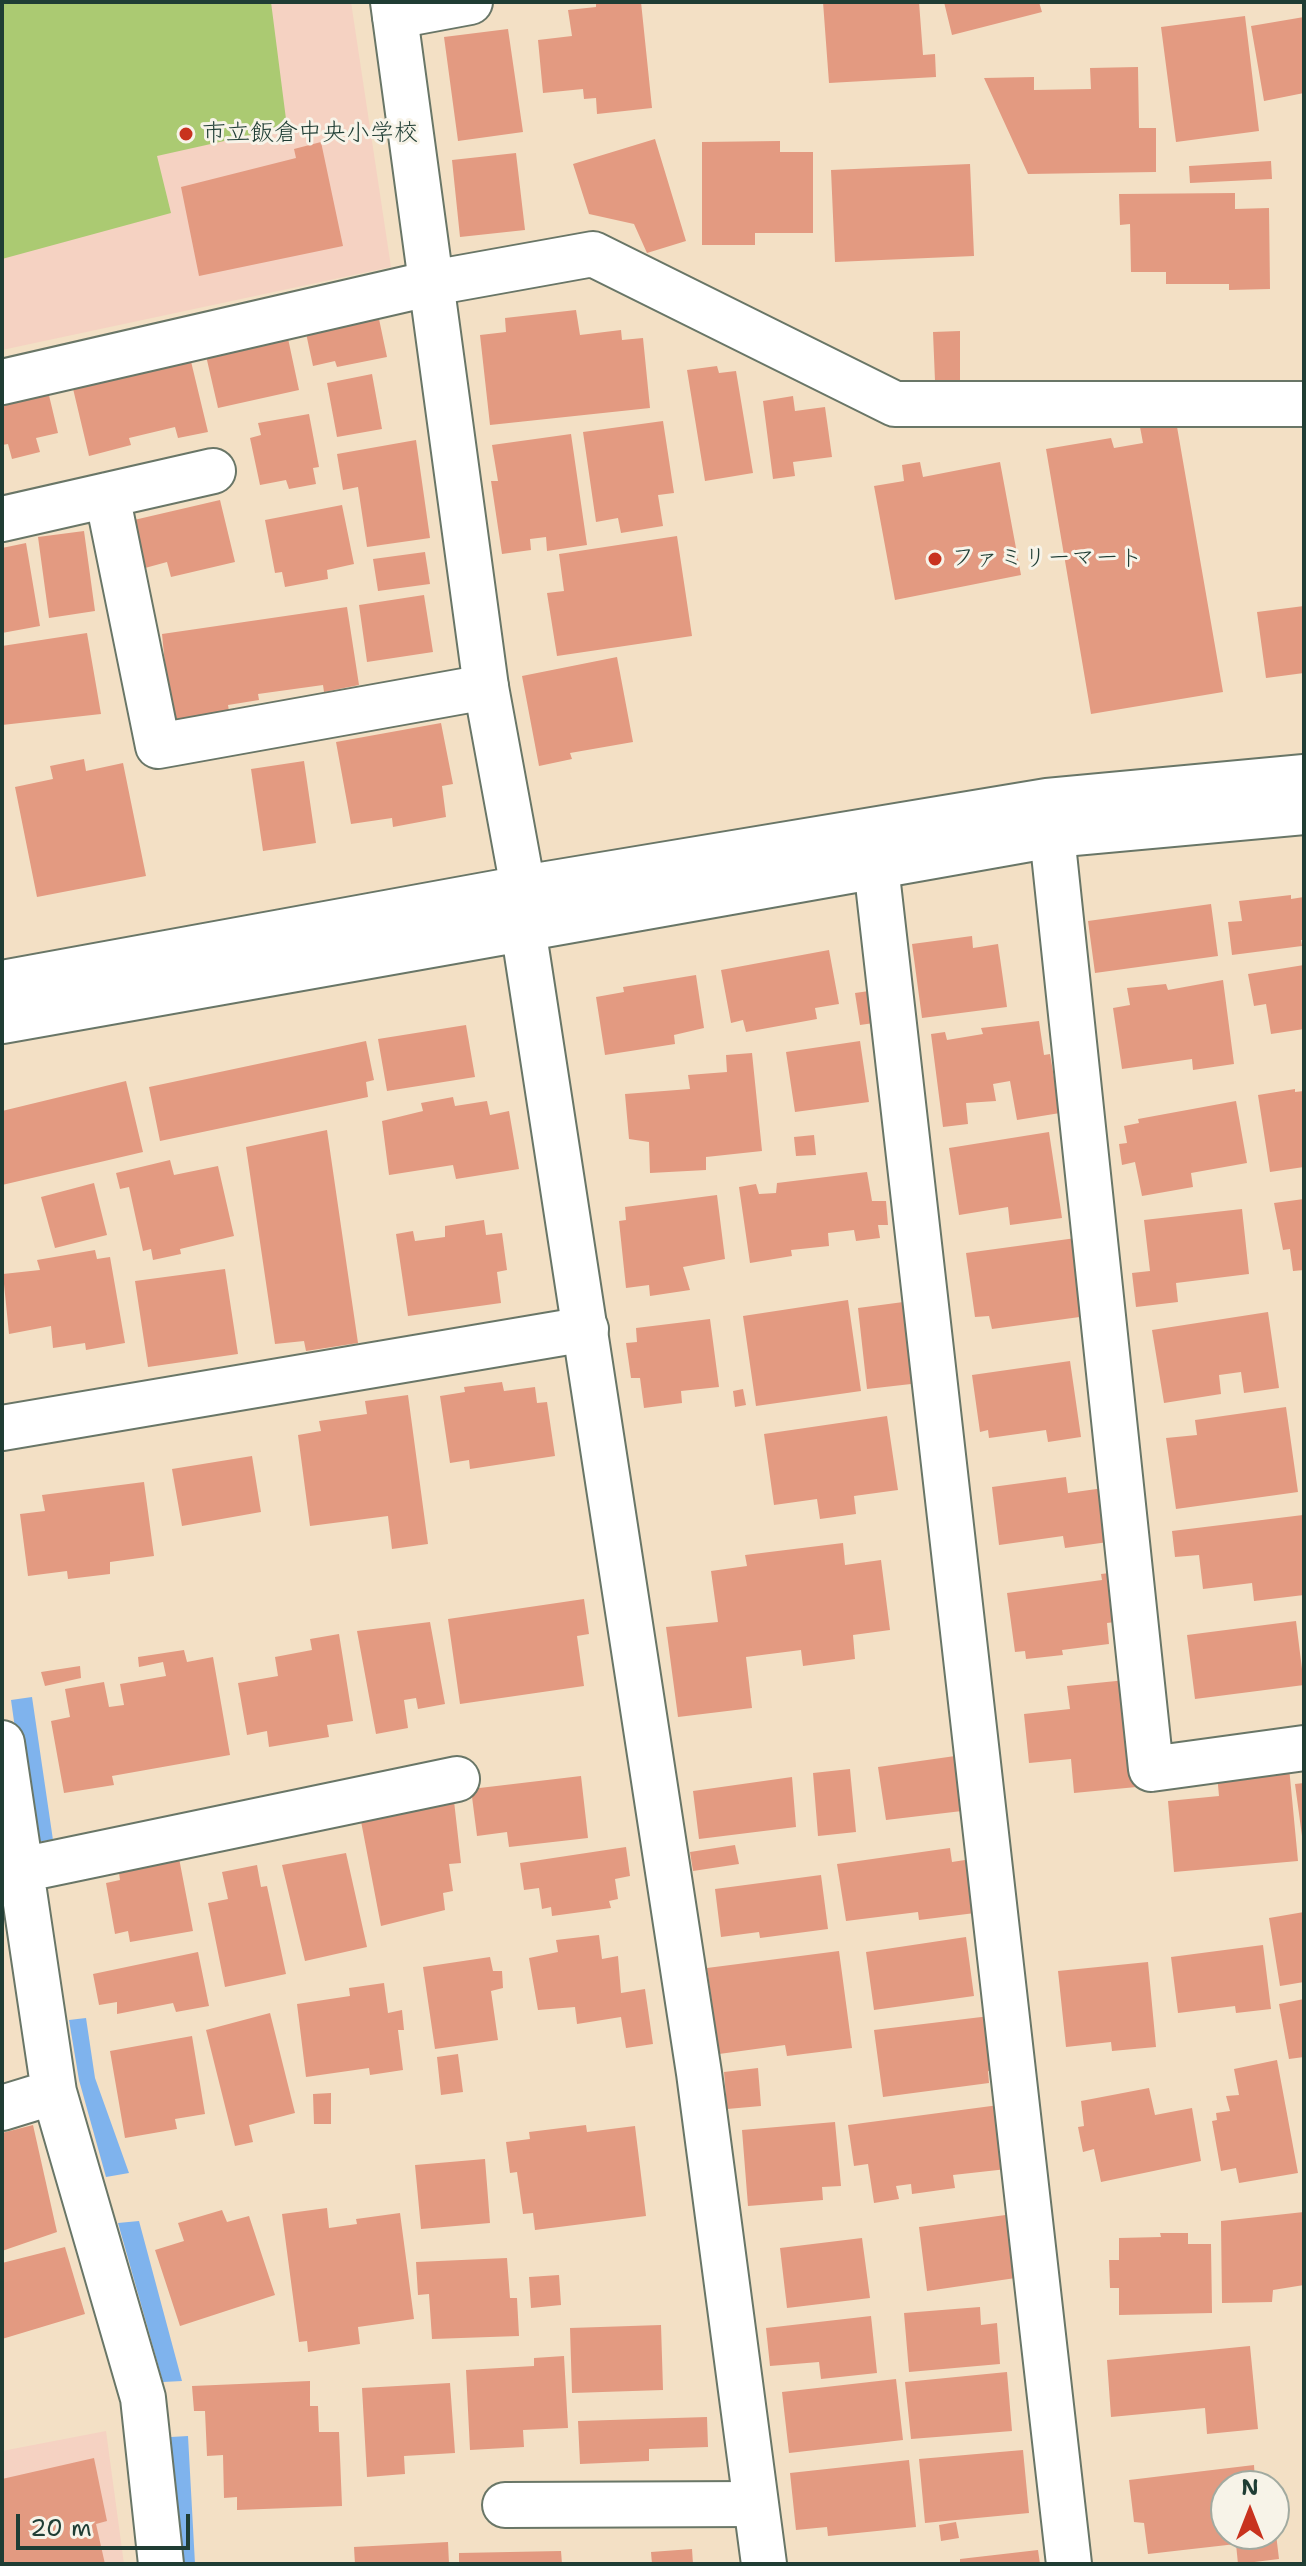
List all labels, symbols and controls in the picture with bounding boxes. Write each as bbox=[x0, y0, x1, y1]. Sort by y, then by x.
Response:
place label: 市立飯倉中央小学校 bbox=[202, 120, 418, 148]
marker: 市立飯倉中央小学校 bbox=[177, 125, 195, 143]
place label: ファミリーマート bbox=[951, 545, 1143, 573]
marker: ファミリーマート bbox=[926, 550, 944, 568]
north arrow bbox=[1210, 2470, 1290, 2550]
text: N bbox=[1241, 2473, 1259, 2502]
scale bar bbox=[20, 2498, 194, 2548]
text: 20 m bbox=[30, 2512, 92, 2544]

